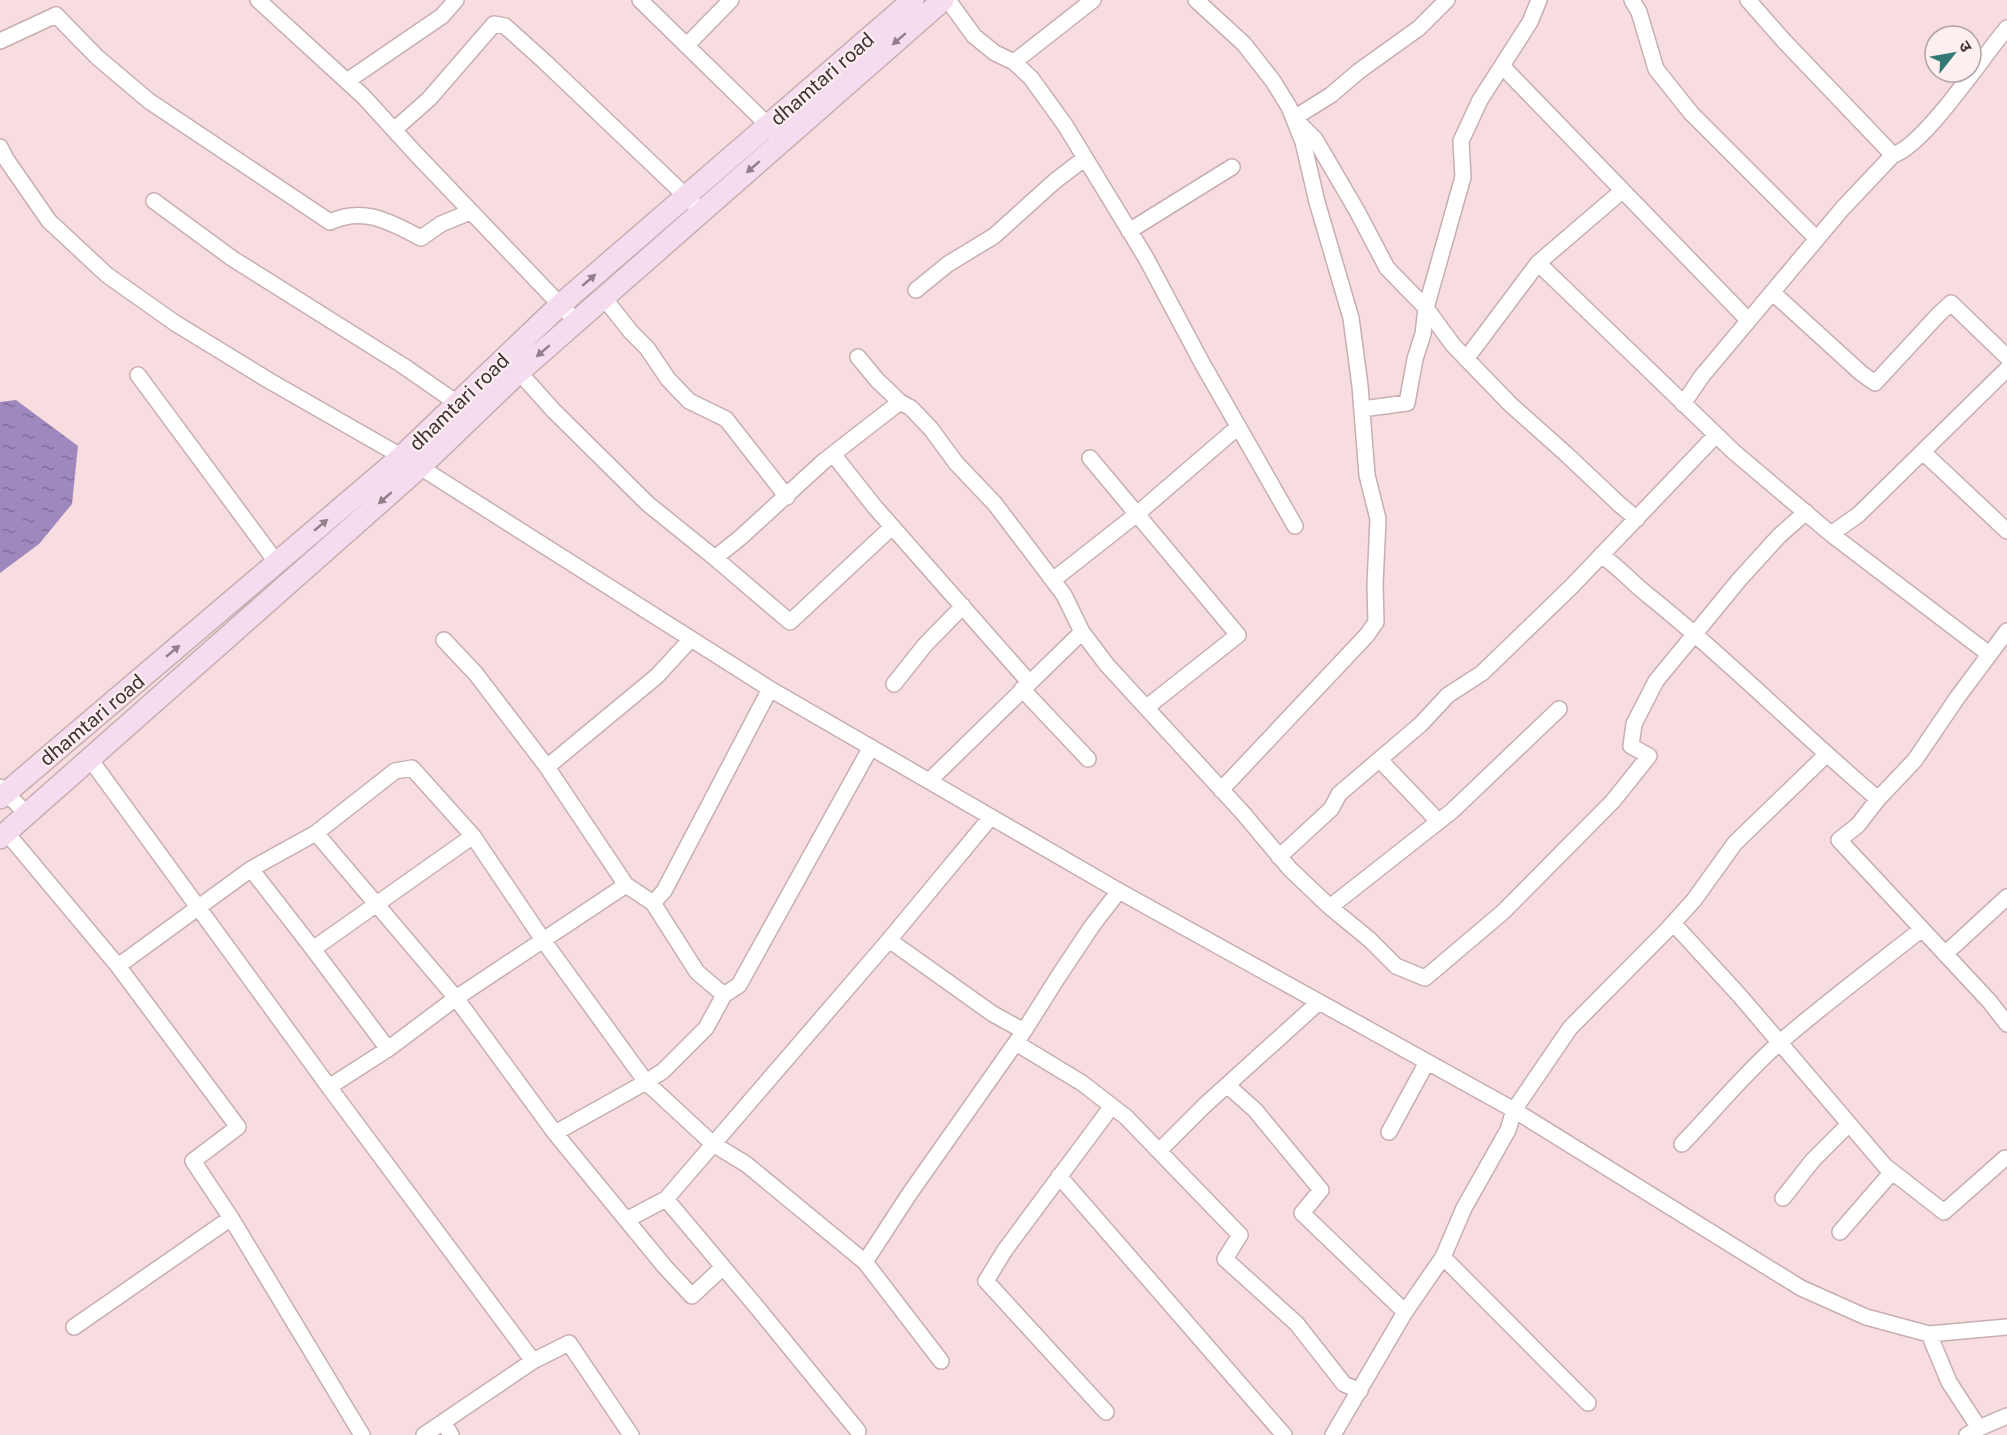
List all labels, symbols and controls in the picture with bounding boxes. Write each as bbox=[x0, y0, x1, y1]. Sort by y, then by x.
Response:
north arrow bbox=[1923, 24, 1983, 84]
street label: dhamtari road bbox=[765, 27, 879, 131]
one-way arrow bbox=[892, 32, 907, 45]
text: उ bbox=[1955, 38, 1976, 56]
one-way arrow bbox=[745, 160, 760, 174]
one-way arrow bbox=[581, 274, 596, 287]
one-way arrow bbox=[536, 344, 551, 357]
street label: dhamtari road bbox=[404, 348, 514, 456]
one-way arrow bbox=[378, 491, 393, 504]
one-way arrow bbox=[313, 519, 328, 532]
one-way arrow bbox=[165, 645, 180, 658]
street label: dhamtari road bbox=[35, 669, 149, 771]

